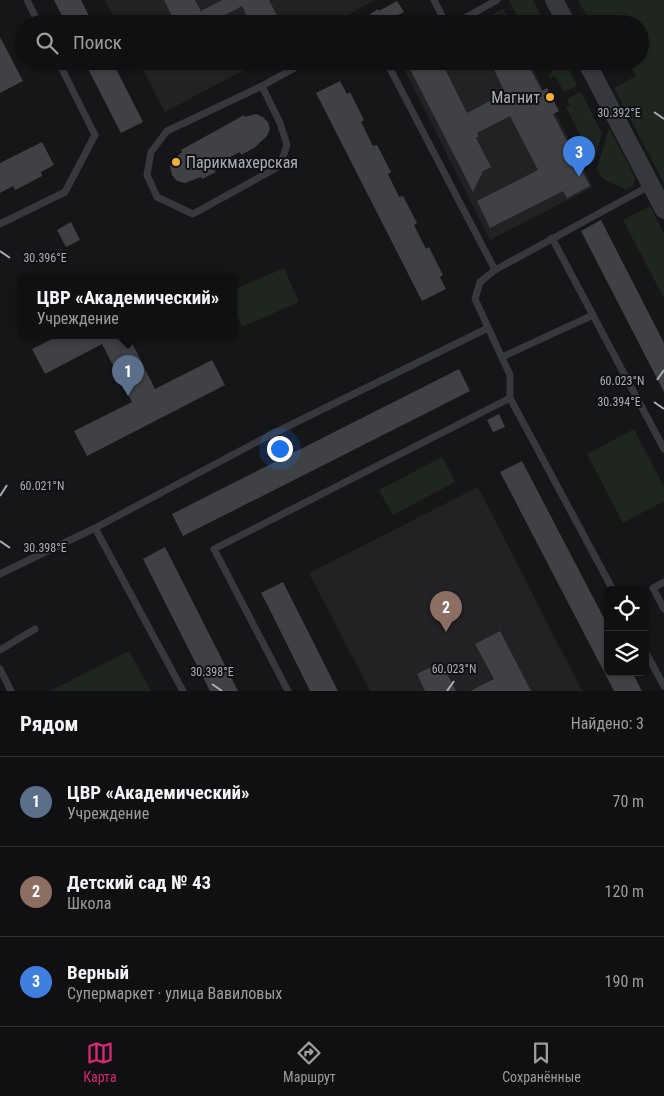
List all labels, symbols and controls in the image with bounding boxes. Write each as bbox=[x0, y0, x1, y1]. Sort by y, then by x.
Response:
search box bbox=[15, 15, 649, 70]
icon: search bbox=[33, 29, 61, 57]
text: Поиск bbox=[73, 31, 122, 54]
place label: Магнит bbox=[491, 88, 540, 107]
marker: Магнит bbox=[544, 91, 556, 103]
text: 30.392°E bbox=[597, 106, 641, 120]
pin: 3 bbox=[563, 136, 595, 177]
place label: Парикмахерская bbox=[186, 153, 298, 172]
marker: Парикмахерская bbox=[170, 156, 182, 168]
text: 30.396°E bbox=[23, 251, 67, 265]
popup bbox=[19, 274, 237, 339]
text: ЦВР «Академический» bbox=[37, 286, 219, 309]
text: Учреждение bbox=[37, 309, 119, 328]
pin: 1 bbox=[112, 355, 144, 396]
text: 60.023°N bbox=[600, 374, 644, 388]
text: 30.394°E bbox=[597, 395, 641, 409]
your location bbox=[267, 436, 293, 462]
text: 60.021°N bbox=[20, 479, 64, 493]
text: 30.398°E bbox=[23, 541, 67, 555]
map controls bbox=[604, 586, 649, 676]
button: locate bbox=[604, 586, 649, 631]
pin: 2 bbox=[430, 591, 462, 632]
button: layers bbox=[604, 631, 649, 676]
text: 60.023°N bbox=[432, 662, 476, 676]
text: 30.398°E bbox=[190, 665, 234, 679]
text: Рядом bbox=[20, 712, 79, 736]
text: Найдено: 3 bbox=[571, 714, 644, 733]
text: ЦВР «Академический» bbox=[67, 781, 250, 804]
text: 1 bbox=[32, 792, 40, 811]
text: 70 m bbox=[612, 792, 644, 811]
text: Учреждение bbox=[67, 804, 149, 823]
text: Детский сад № 43 bbox=[67, 871, 211, 894]
text: 2 bbox=[32, 882, 40, 901]
text: 120 m bbox=[605, 882, 644, 901]
text: Школа bbox=[67, 894, 111, 913]
text: Верный bbox=[67, 961, 129, 984]
text: 3 bbox=[32, 972, 40, 991]
text: 190 m bbox=[605, 972, 644, 991]
text: Супермаркет · улица Вавиловых bbox=[67, 984, 282, 1003]
tab: Карта bbox=[83, 1039, 117, 1085]
tab: Маршрут bbox=[283, 1039, 336, 1085]
tab: Сохранённые bbox=[502, 1039, 581, 1085]

